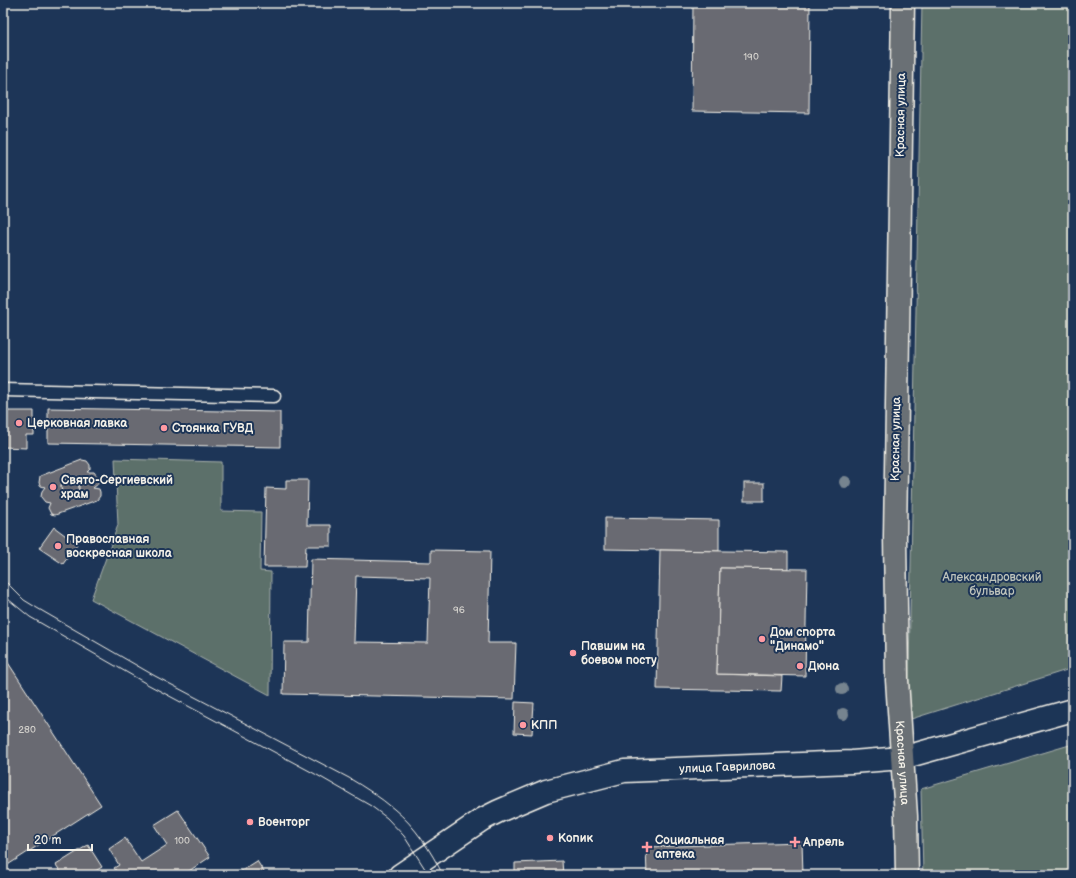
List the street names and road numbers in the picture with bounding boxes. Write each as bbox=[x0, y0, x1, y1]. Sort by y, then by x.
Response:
street label: Красная улица bbox=[893, 73, 909, 157]
street label: Красная улица bbox=[888, 397, 904, 481]
street label: Красная улица bbox=[892, 720, 913, 805]
street label: улица Гаврилова bbox=[679, 758, 776, 776]

